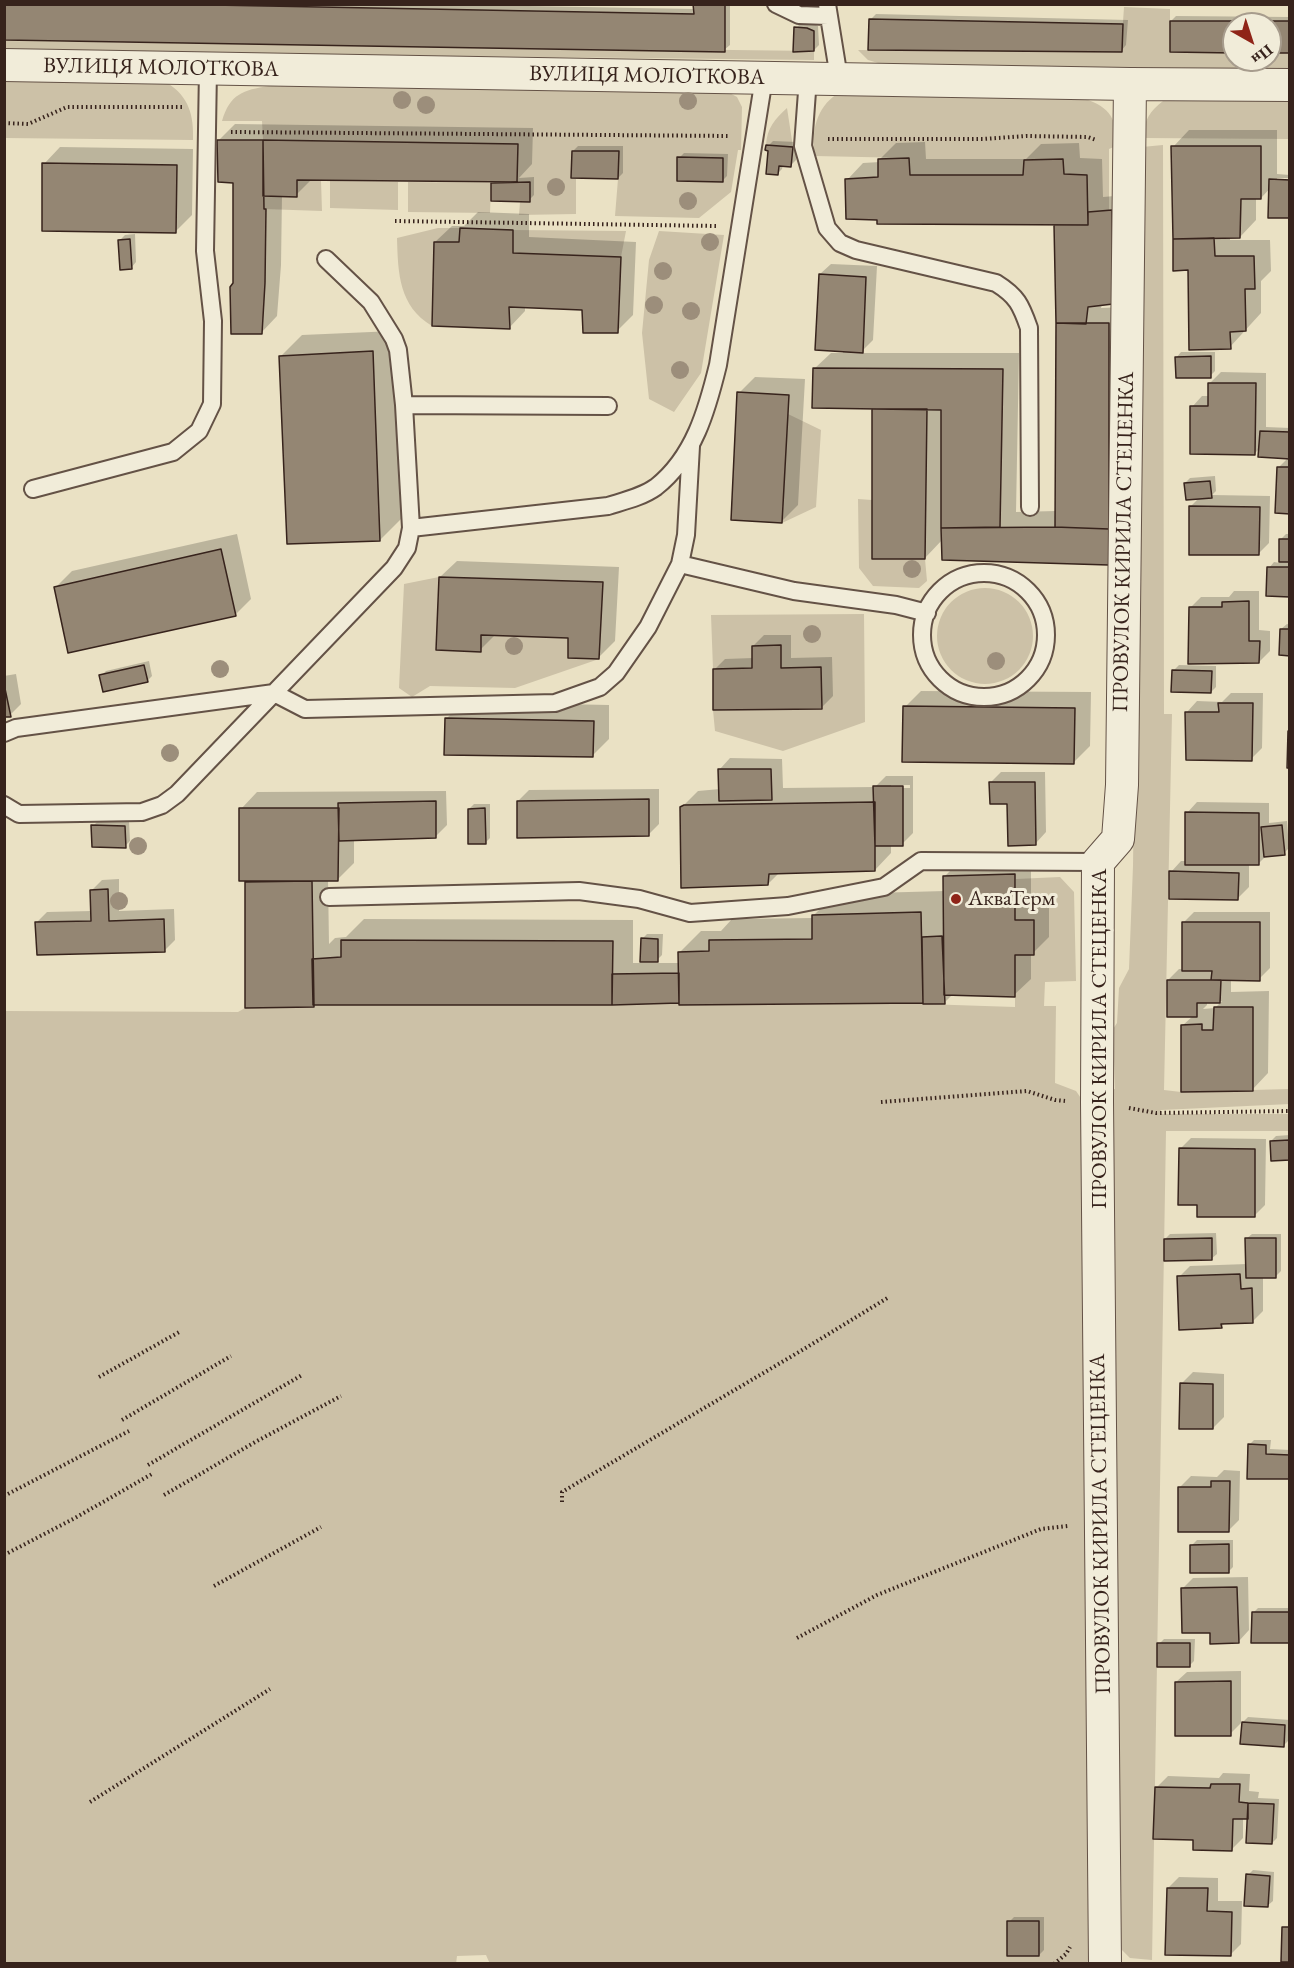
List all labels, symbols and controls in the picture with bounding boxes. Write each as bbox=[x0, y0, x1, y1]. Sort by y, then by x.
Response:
north arrow bbox=[1222, 12, 1282, 72]
text: Пн bbox=[1247, 40, 1278, 70]
street label: ВУЛИЦЯ МОЛОТКОВА bbox=[43, 53, 279, 83]
street label: ВУЛИЦЯ МОЛОТКОВА bbox=[529, 61, 765, 91]
street label: ПРОВУЛОК КИРИЛА СТЕЦЕНКА bbox=[1108, 371, 1140, 713]
street label: ПРОВУЛОК КИРИЛА СТЕЦЕНКА bbox=[1087, 869, 1113, 1209]
place label: АкваТерм bbox=[968, 886, 1055, 912]
marker: АкваТерм bbox=[949, 892, 963, 906]
street label: ПРОВУЛОК КИРИЛА СТЕЦЕНКА bbox=[1085, 1353, 1117, 1695]

